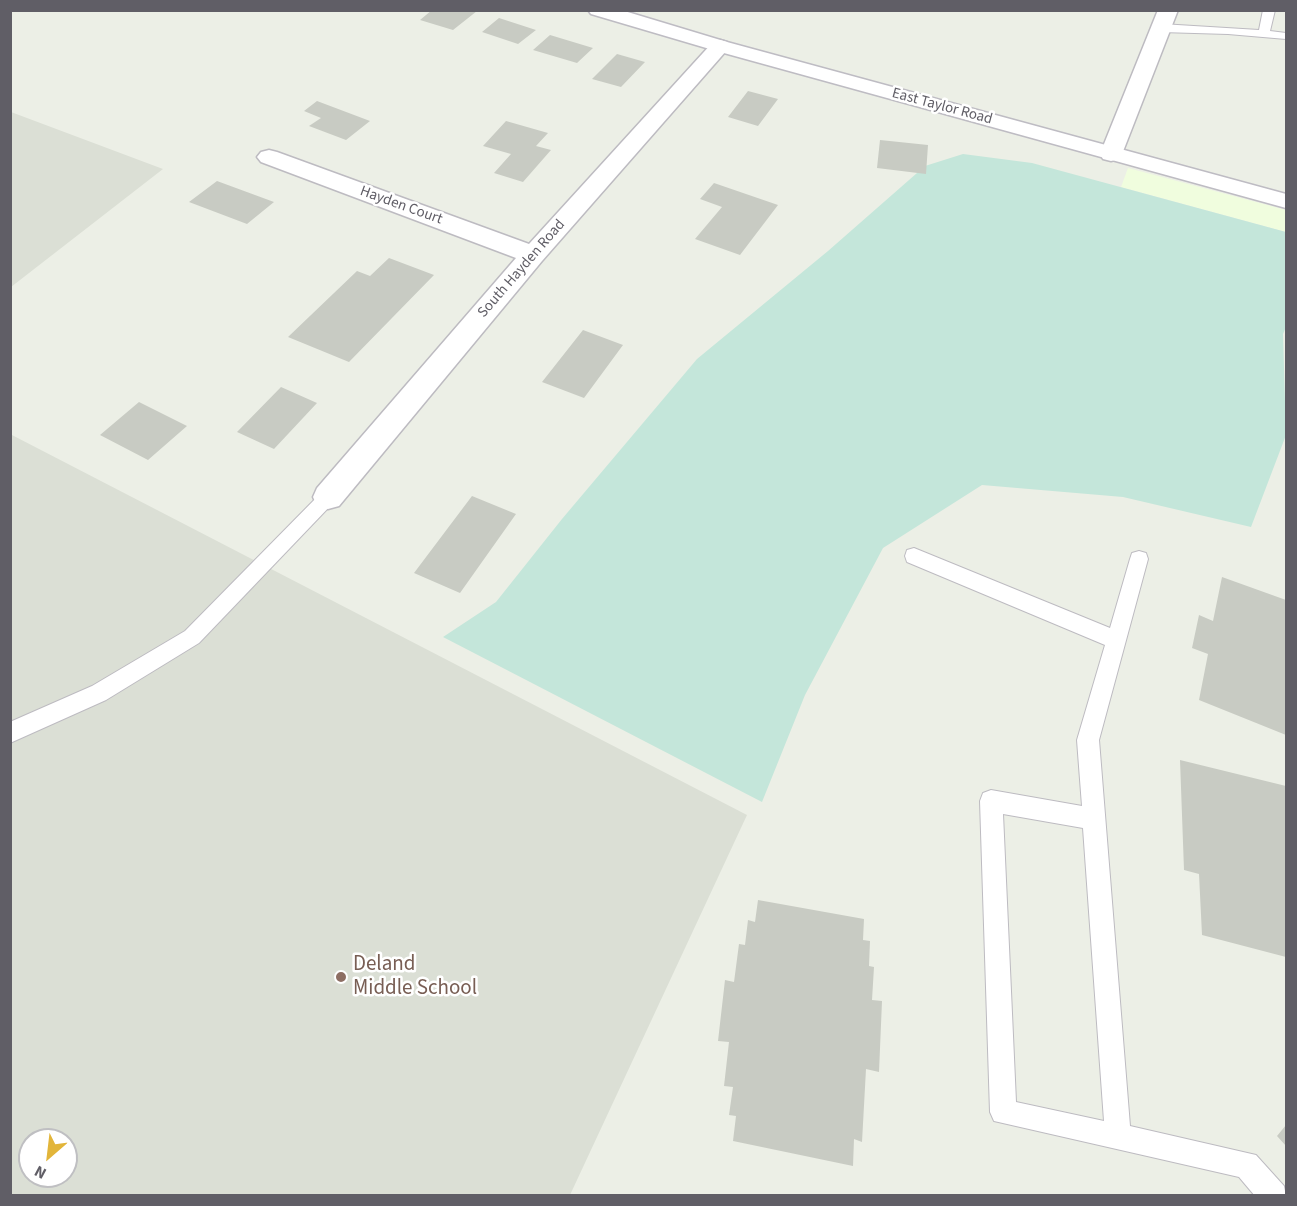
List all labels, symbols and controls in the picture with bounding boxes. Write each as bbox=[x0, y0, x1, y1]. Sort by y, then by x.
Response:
street label: East Taylor Road bbox=[890, 85, 994, 129]
street label: Hayden Court bbox=[357, 183, 445, 229]
street label: South Hayden Road bbox=[475, 216, 569, 322]
place label: Deland Middle School bbox=[353, 952, 477, 1002]
marker: Deland Middle School bbox=[334, 970, 348, 984]
north arrow bbox=[18, 1128, 78, 1188]
text: N bbox=[31, 1160, 50, 1184]

